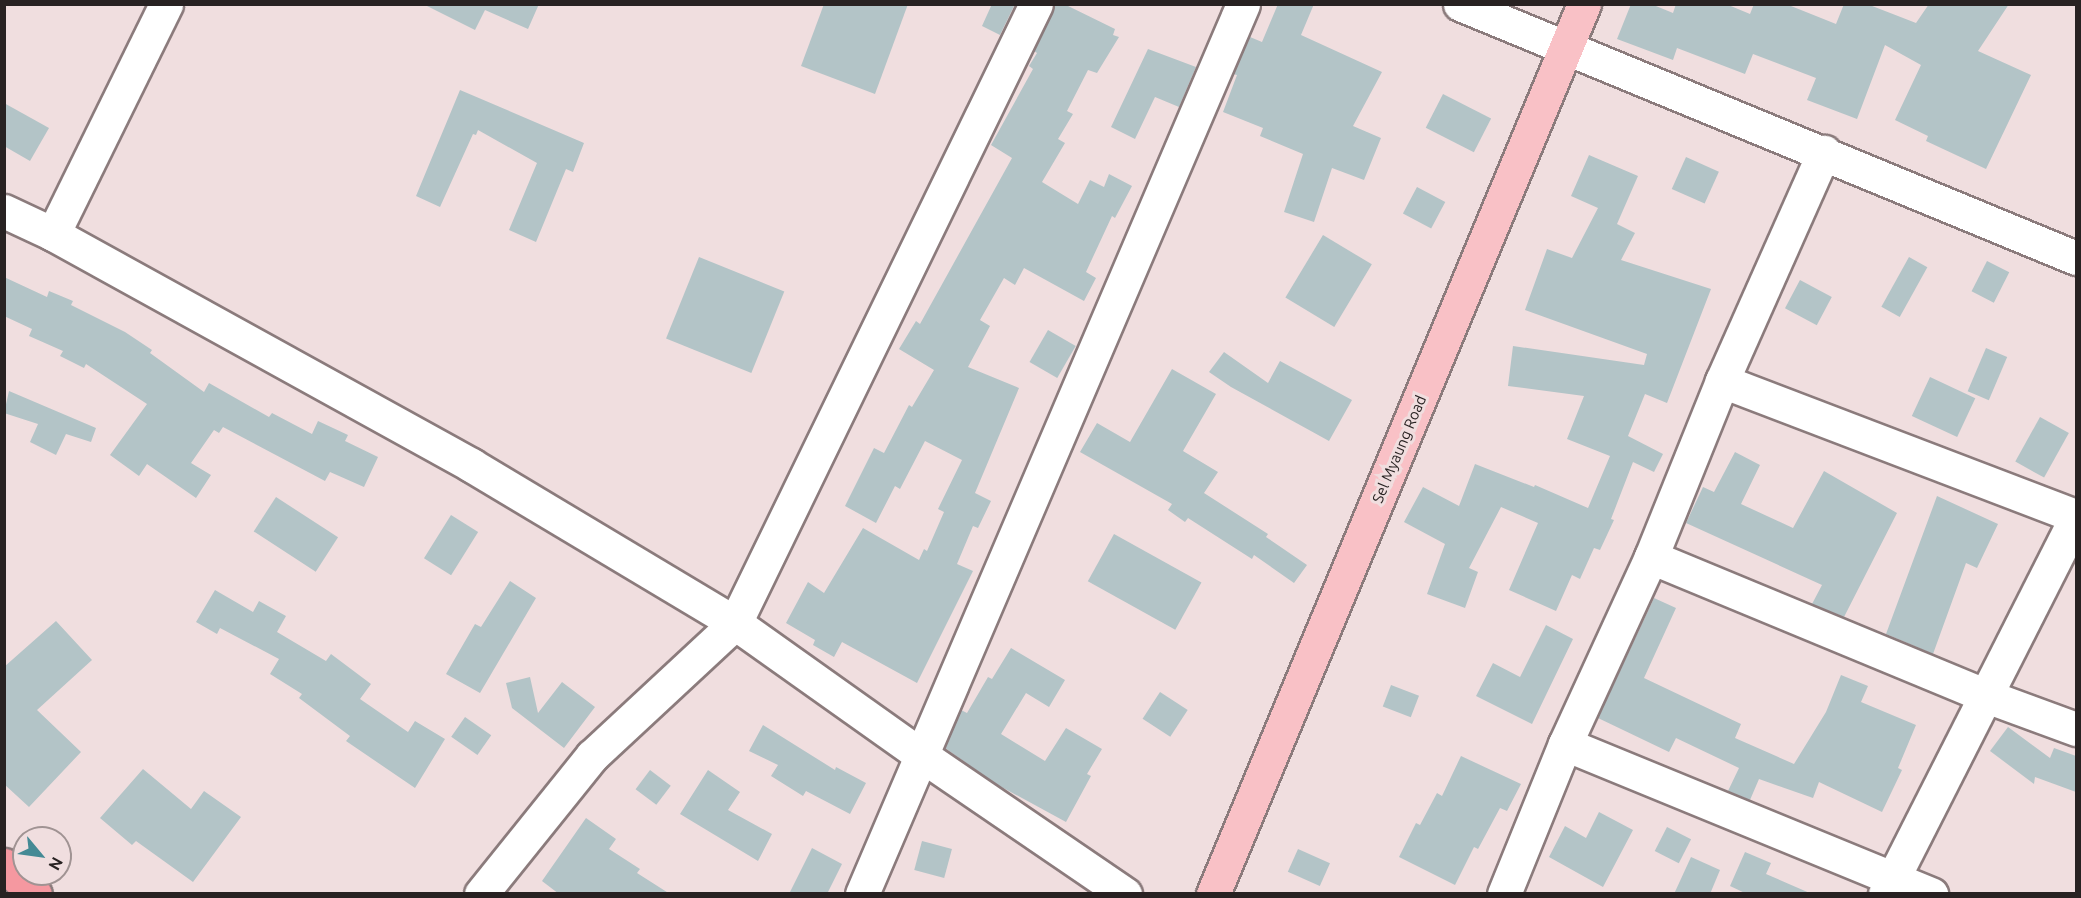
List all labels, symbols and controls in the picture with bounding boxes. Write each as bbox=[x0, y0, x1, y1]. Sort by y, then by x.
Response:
street label: Sel Myaung Road bbox=[1368, 392, 1430, 506]
north arrow bbox=[12, 826, 72, 886]
text: N bbox=[45, 854, 67, 873]

